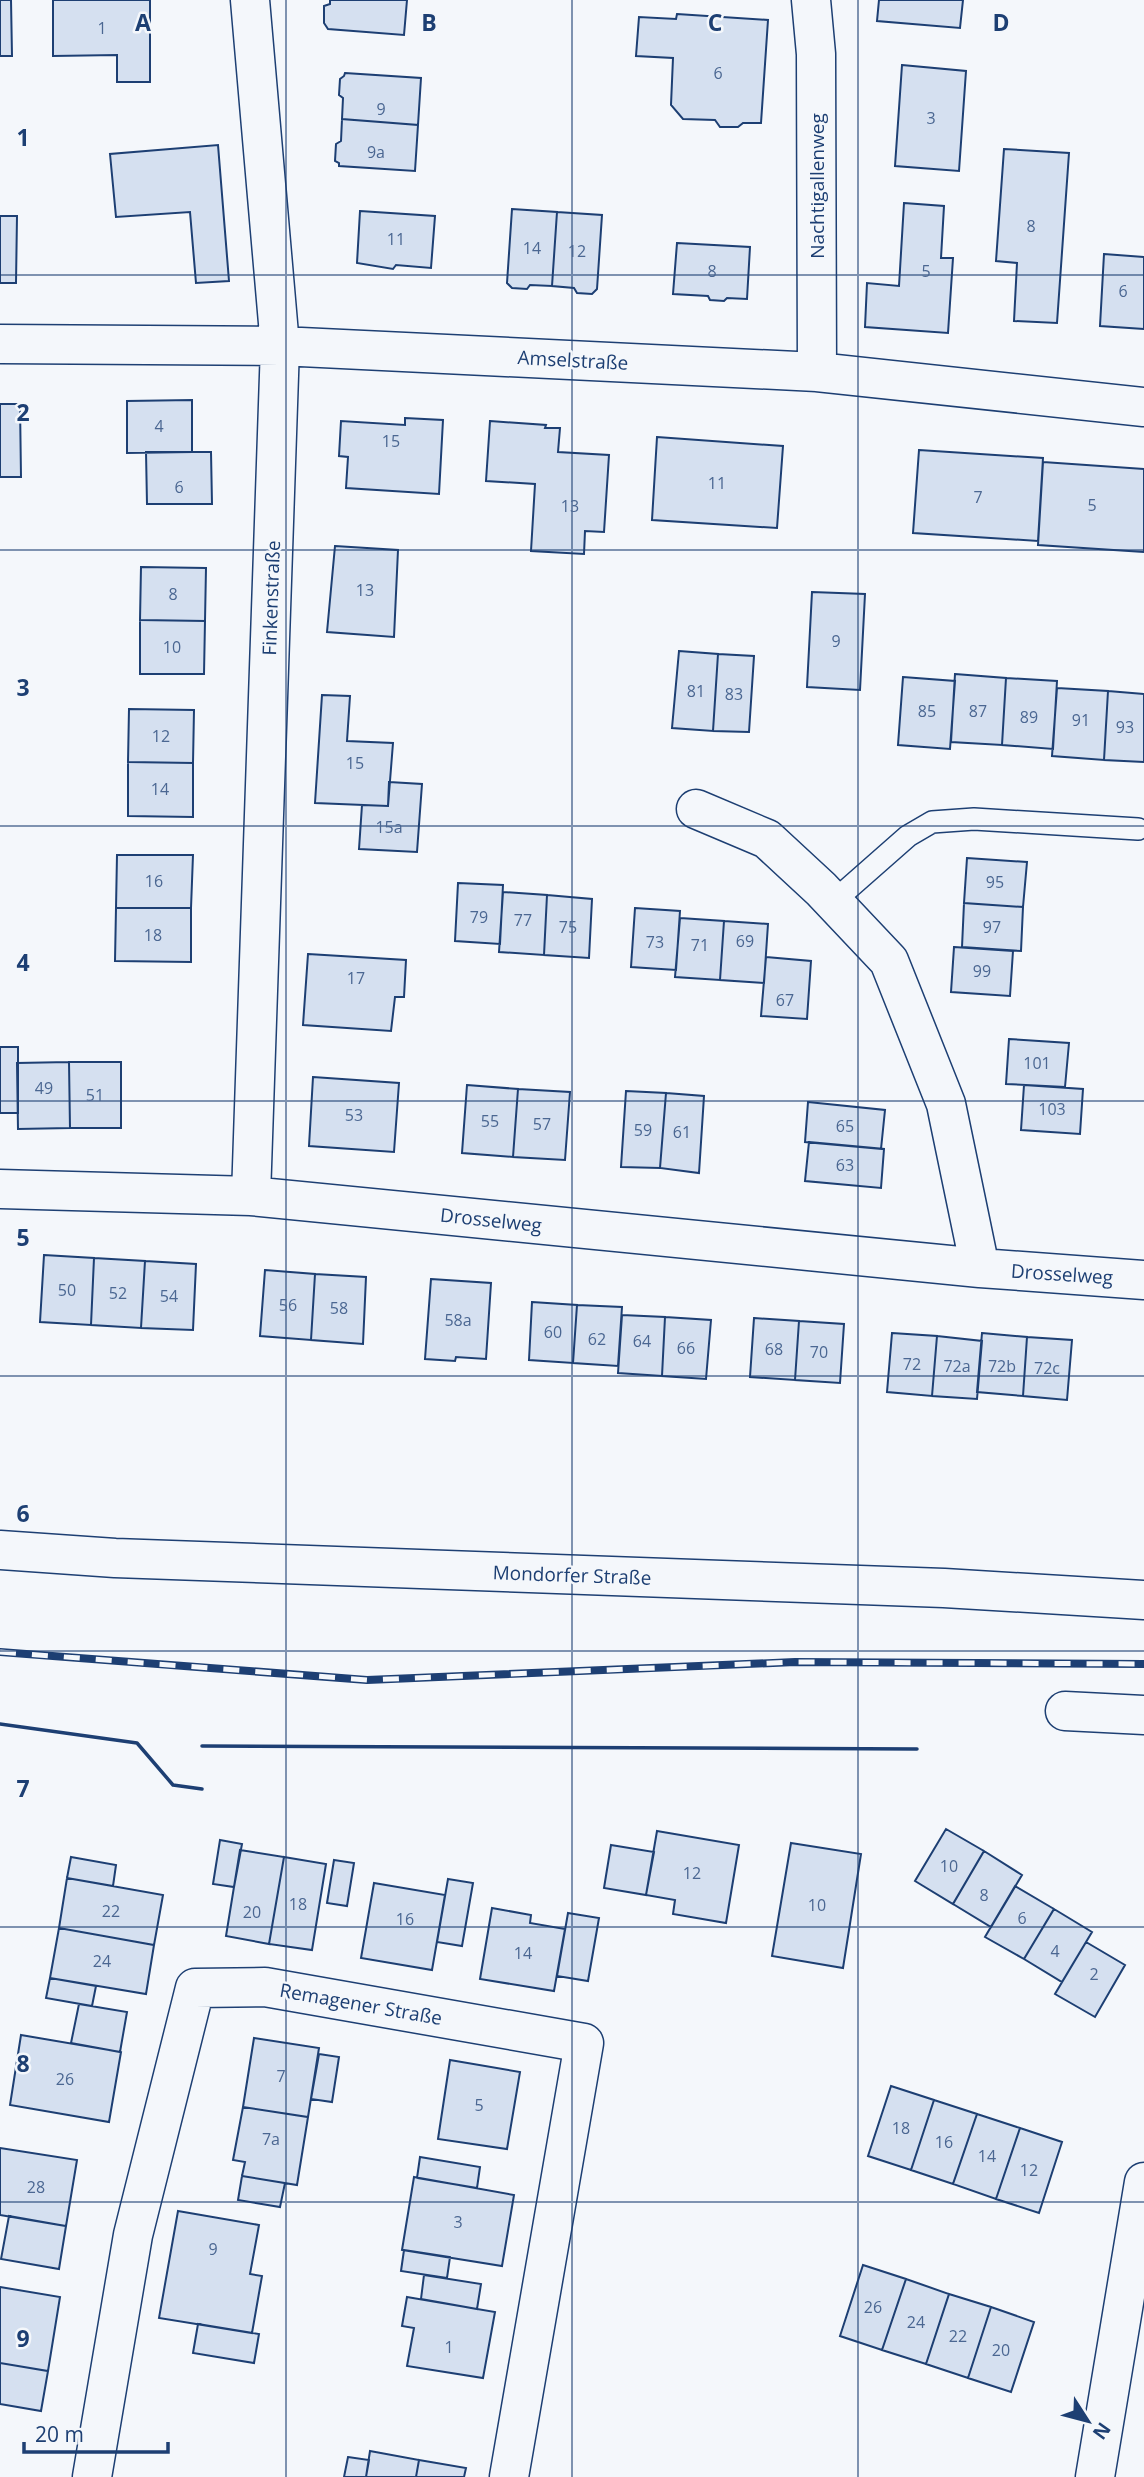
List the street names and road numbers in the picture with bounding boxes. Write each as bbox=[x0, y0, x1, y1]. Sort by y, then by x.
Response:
street label: Nachtigallenweg bbox=[804, 113, 830, 259]
street label: Amselstraße bbox=[517, 344, 629, 376]
street label: Finkenstraße bbox=[256, 540, 286, 656]
street label: Drosselweg bbox=[439, 1202, 543, 1238]
street label: Drosselweg bbox=[1010, 1257, 1114, 1291]
street label: Mondorfer Straße bbox=[492, 1559, 652, 1591]
street label: Remagener Straße bbox=[278, 1977, 444, 2031]

